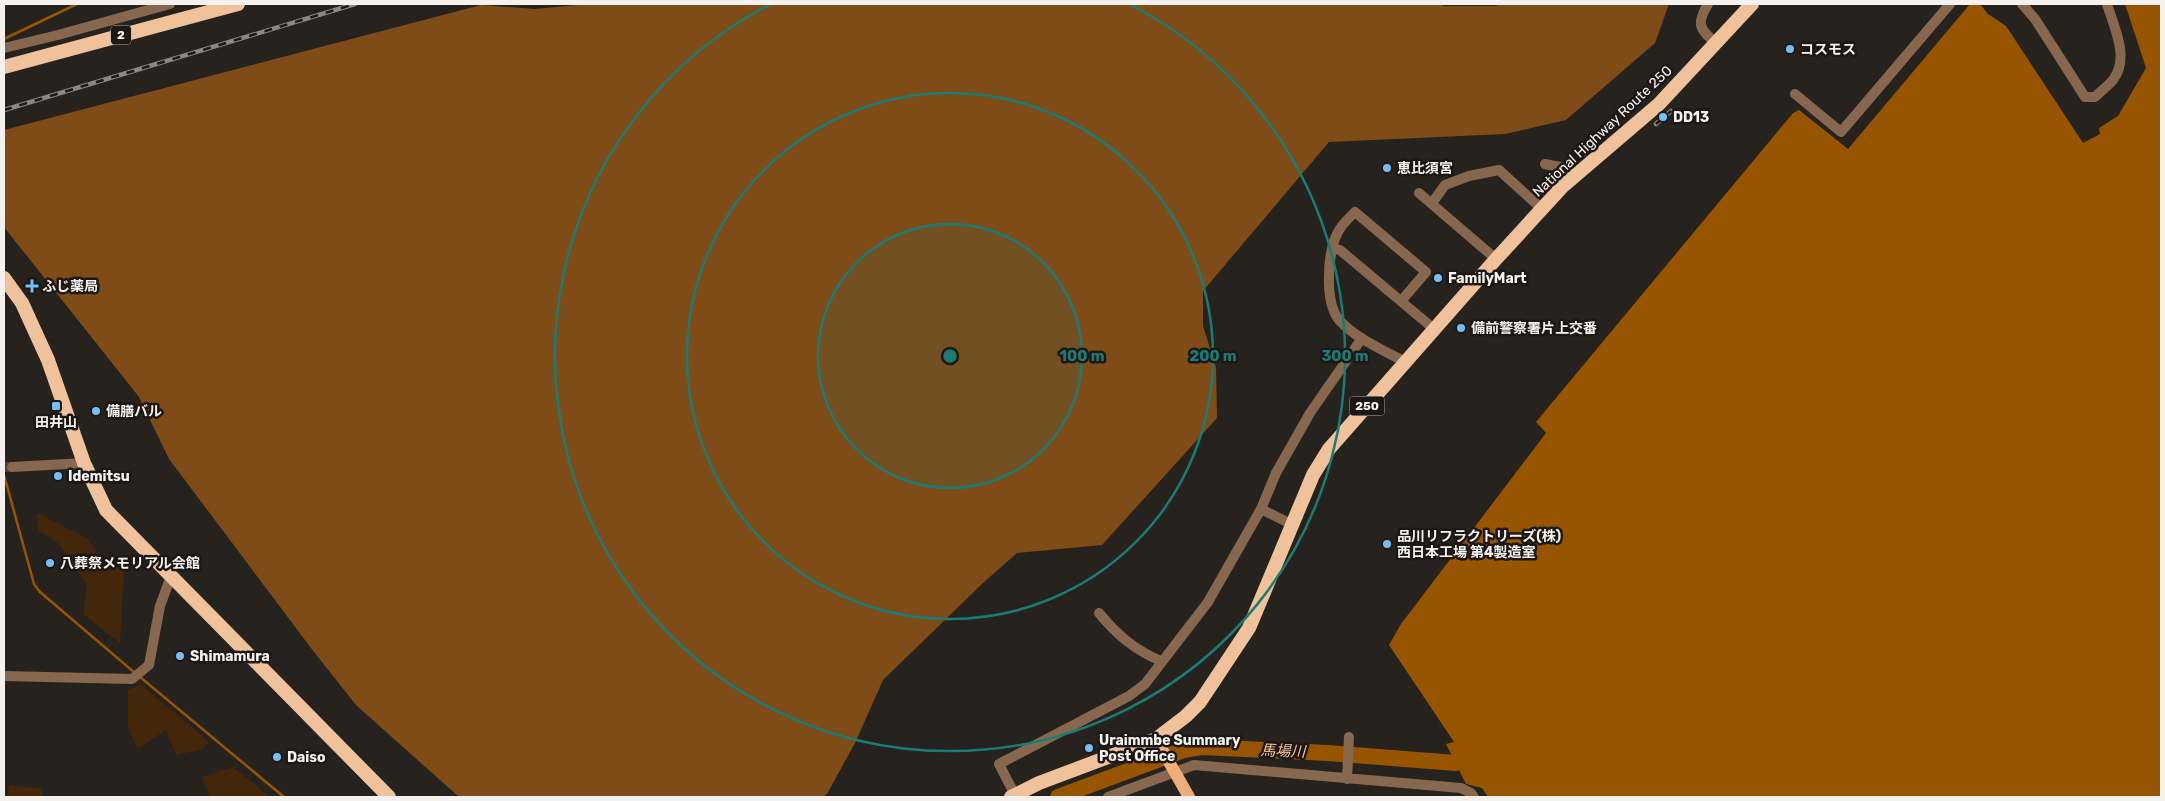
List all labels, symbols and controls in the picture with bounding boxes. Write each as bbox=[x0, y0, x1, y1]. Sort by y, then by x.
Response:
road number: 2 bbox=[111, 26, 131, 44]
place label: コスモス bbox=[1800, 41, 1856, 58]
marker: コスモス bbox=[1784, 43, 1796, 55]
street label: National Highway Route 250 bbox=[1529, 62, 1676, 201]
place label: DD13 bbox=[1673, 109, 1709, 126]
marker: DD13 bbox=[1657, 111, 1669, 123]
place label: 恵比須宮 bbox=[1397, 160, 1453, 177]
marker: 恵比須宮 bbox=[1381, 162, 1393, 174]
place label: FamilyMart bbox=[1448, 270, 1527, 287]
marker: FamilyMart bbox=[1432, 272, 1444, 284]
place label: ふじ薬局 bbox=[42, 278, 98, 295]
marker: ふじ薬局 bbox=[26, 280, 38, 292]
place label: 備前警察署片上交番 bbox=[1471, 320, 1597, 337]
marker: 備前警察署片上交番 bbox=[1455, 322, 1467, 334]
centre of rings bbox=[941, 347, 959, 365]
text: 100 m bbox=[1060, 347, 1104, 365]
text: 200 m bbox=[1189, 347, 1237, 365]
text: 300 m bbox=[1321, 347, 1369, 365]
road number: 250 bbox=[1350, 396, 1384, 416]
marker: 田井山 bbox=[50, 400, 62, 412]
place label: 備膳バル bbox=[106, 403, 162, 420]
marker: 備膳バル bbox=[90, 405, 102, 417]
place label: 田井山 bbox=[35, 414, 77, 431]
place label: Idemitsu bbox=[68, 468, 130, 485]
marker: Idemitsu bbox=[52, 470, 64, 482]
place label: 品川リフラクトリーズ(株) 西日本工場 第4製造室 bbox=[1397, 528, 1561, 561]
marker: 品川リフラクトリーズ(株) 西日本工場 第4製造室 bbox=[1381, 538, 1393, 550]
place label: 八葬祭メモリアル会館 bbox=[60, 555, 200, 572]
marker: 八葬祭メモリアル会館 bbox=[44, 557, 56, 569]
place label: Shimamura bbox=[190, 648, 270, 665]
marker: Shimamura bbox=[174, 650, 186, 662]
place label: Uraimmbe Summary Post Office bbox=[1099, 732, 1241, 765]
water label: 馬場川 bbox=[1260, 741, 1308, 761]
marker: Uraimmbe Summary Post Office bbox=[1083, 742, 1095, 754]
place label: Daiso bbox=[287, 749, 326, 766]
marker: Daiso bbox=[271, 751, 283, 763]

